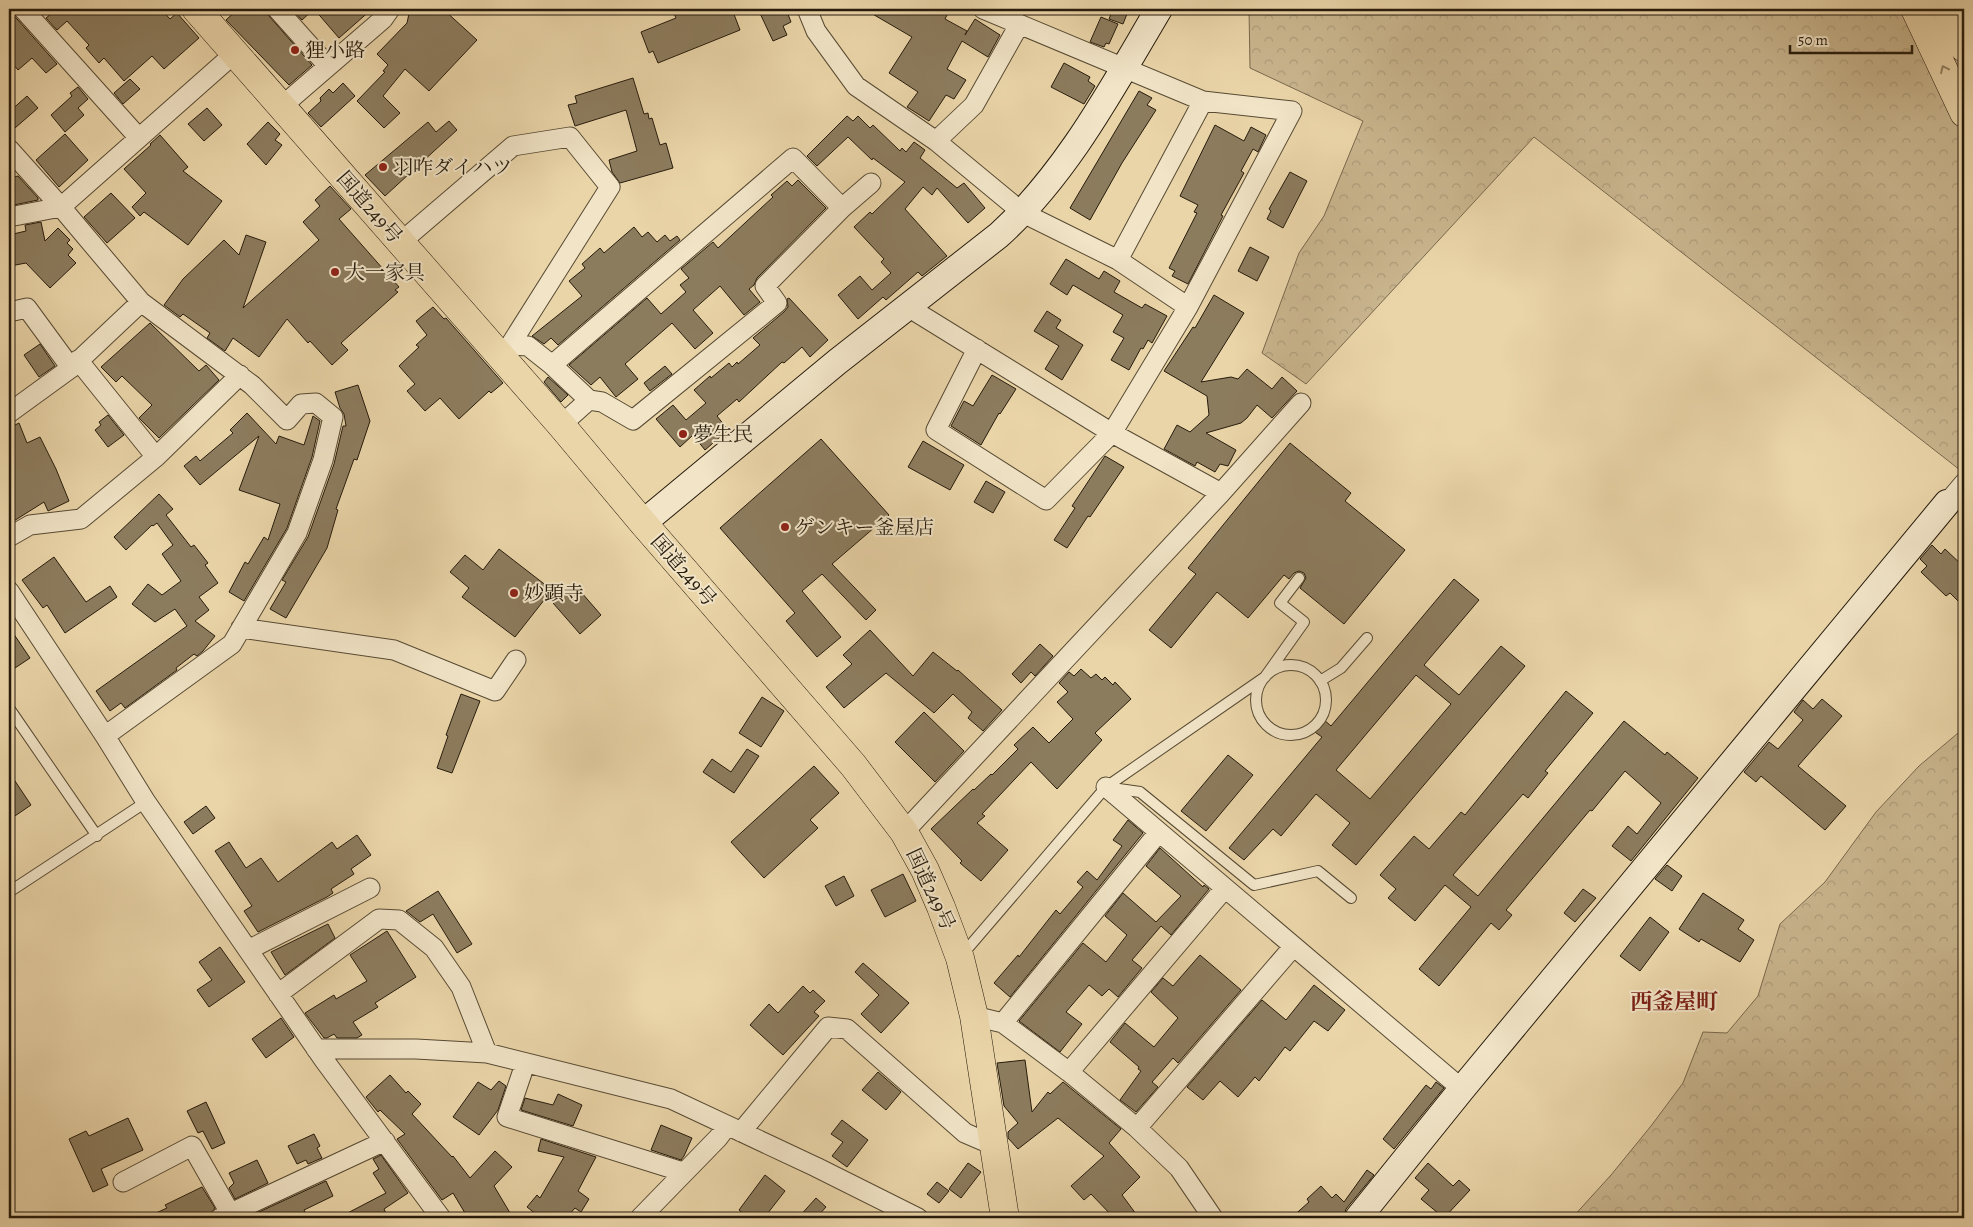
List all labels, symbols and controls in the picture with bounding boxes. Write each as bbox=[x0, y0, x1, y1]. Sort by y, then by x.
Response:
scale bar bbox=[1790, 22, 1913, 54]
text: 50 m bbox=[1798, 30, 1828, 50]
place label: 狸小路 bbox=[305, 37, 365, 64]
marker: 狸小路 bbox=[289, 44, 301, 56]
one-way arrow bbox=[1939, 65, 1950, 74]
place label: 羽咋ダイハツ bbox=[393, 154, 512, 181]
marker: 羽咋ダイハツ bbox=[377, 161, 389, 173]
street label: 国道249号 bbox=[331, 165, 409, 249]
place label: 大一家具 bbox=[345, 259, 425, 286]
marker: 大一家具 bbox=[329, 266, 341, 278]
place label: 夢生民 bbox=[693, 421, 753, 448]
marker: 夢生民 bbox=[677, 428, 689, 440]
place label: ゲンキー釜屋店 bbox=[795, 514, 935, 541]
marker: ゲンキー釜屋店 bbox=[779, 521, 791, 533]
street label: 国道249号 bbox=[645, 528, 723, 612]
place label: 妙顕寺 bbox=[524, 580, 584, 607]
marker: 妙顕寺 bbox=[508, 587, 520, 599]
street label: 国道249号 bbox=[900, 844, 961, 935]
district label: 西釜屋町 bbox=[1630, 987, 1718, 1017]

